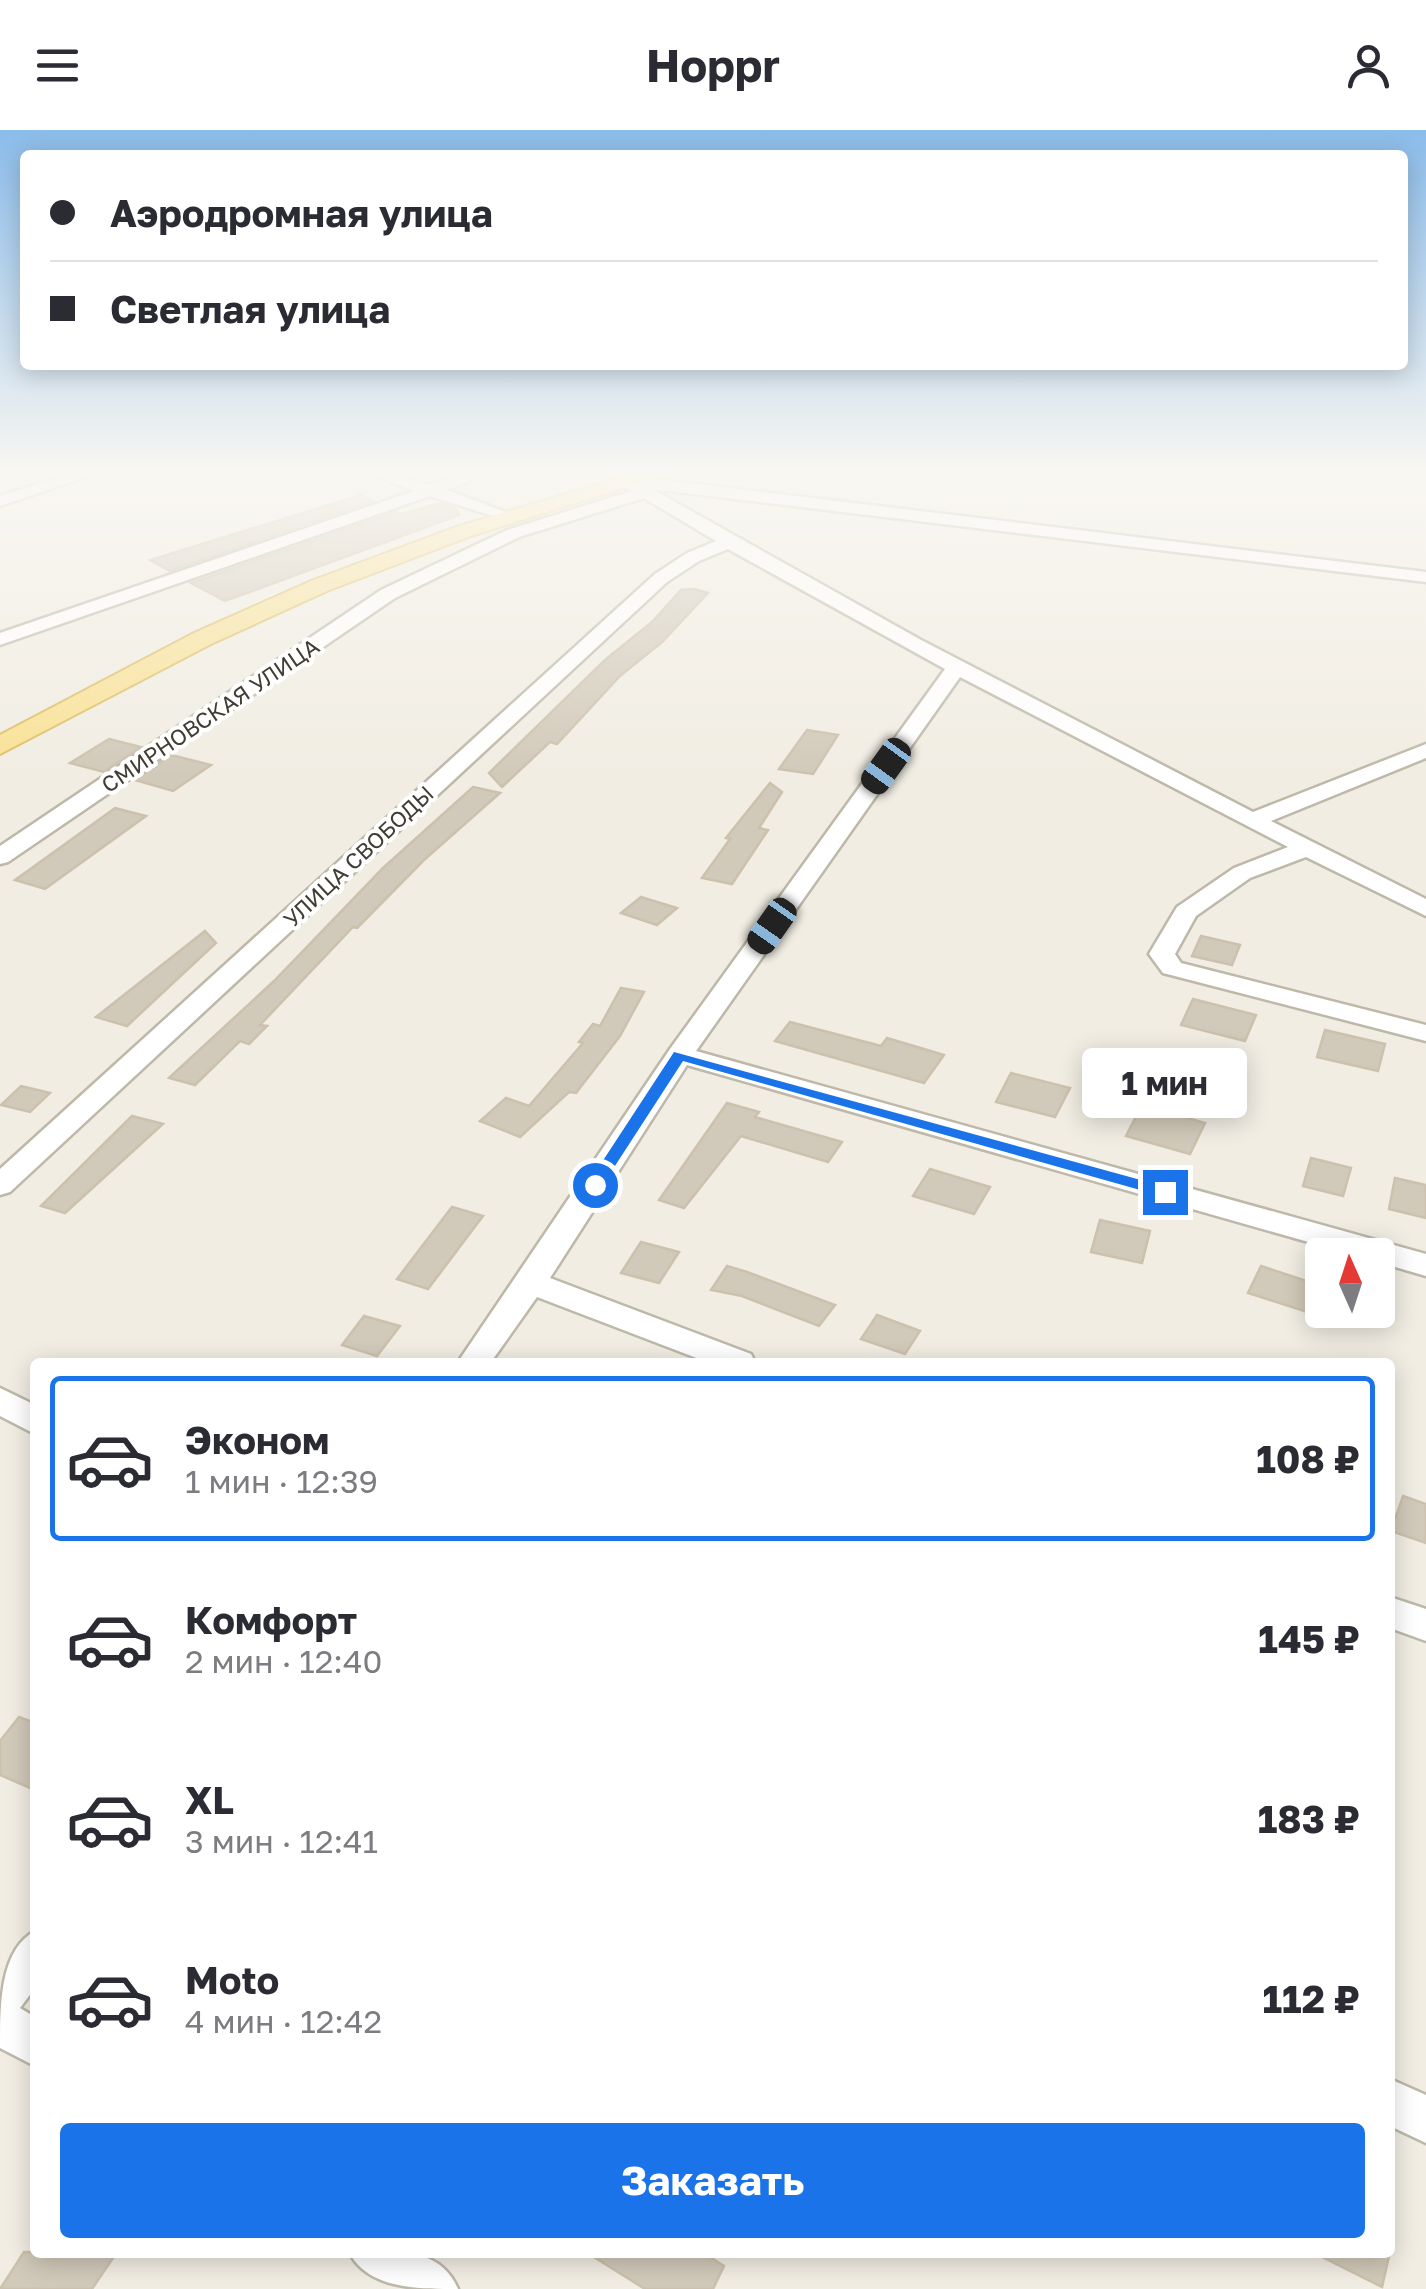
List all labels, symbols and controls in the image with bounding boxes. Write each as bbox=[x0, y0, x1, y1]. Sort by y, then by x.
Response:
icon: menu bbox=[30, 38, 85, 93]
text: Hoppr bbox=[646, 38, 780, 92]
icon: person bbox=[1341, 38, 1396, 93]
text: Аэродромная улица bbox=[110, 190, 493, 235]
text: Светлая улица bbox=[110, 286, 390, 331]
street label: СМИРНОВСКАЯ УЛИЦА bbox=[96, 632, 324, 798]
car bbox=[856, 733, 916, 799]
street label: УЛИЦА СВОБОДЫ bbox=[277, 780, 439, 932]
car bbox=[743, 893, 801, 959]
callout: 1 мин bbox=[1082, 1047, 1248, 1117]
text: 1 мин bbox=[1121, 1064, 1208, 1102]
route start bbox=[573, 1163, 618, 1208]
route end bbox=[1143, 1170, 1188, 1215]
north arrow bbox=[1305, 1238, 1395, 1328]
map controls bbox=[1305, 1238, 1395, 1328]
icon: car bbox=[65, 1414, 155, 1504]
text: Эконом bbox=[185, 1417, 329, 1462]
text: 108 ₽ bbox=[1256, 1436, 1360, 1481]
text: 1 мин · 12:39 bbox=[185, 1462, 378, 1500]
icon: car bbox=[65, 1594, 155, 1684]
text: Комфорт bbox=[185, 1597, 357, 1642]
text: 145 ₽ bbox=[1258, 1616, 1360, 1661]
text: 2 мин · 12:40 bbox=[185, 1642, 382, 1680]
icon: car bbox=[65, 1774, 155, 1864]
text: XL bbox=[185, 1777, 234, 1822]
text: 183 ₽ bbox=[1258, 1796, 1360, 1841]
text: 3 мин · 12:41 bbox=[185, 1822, 378, 1860]
icon: car bbox=[65, 1954, 155, 2044]
text: Moto bbox=[185, 1957, 279, 2002]
text: 112 ₽ bbox=[1263, 1976, 1360, 2021]
text: 4 мин · 12:42 bbox=[185, 2002, 382, 2040]
button: Заказать bbox=[60, 2123, 1365, 2238]

